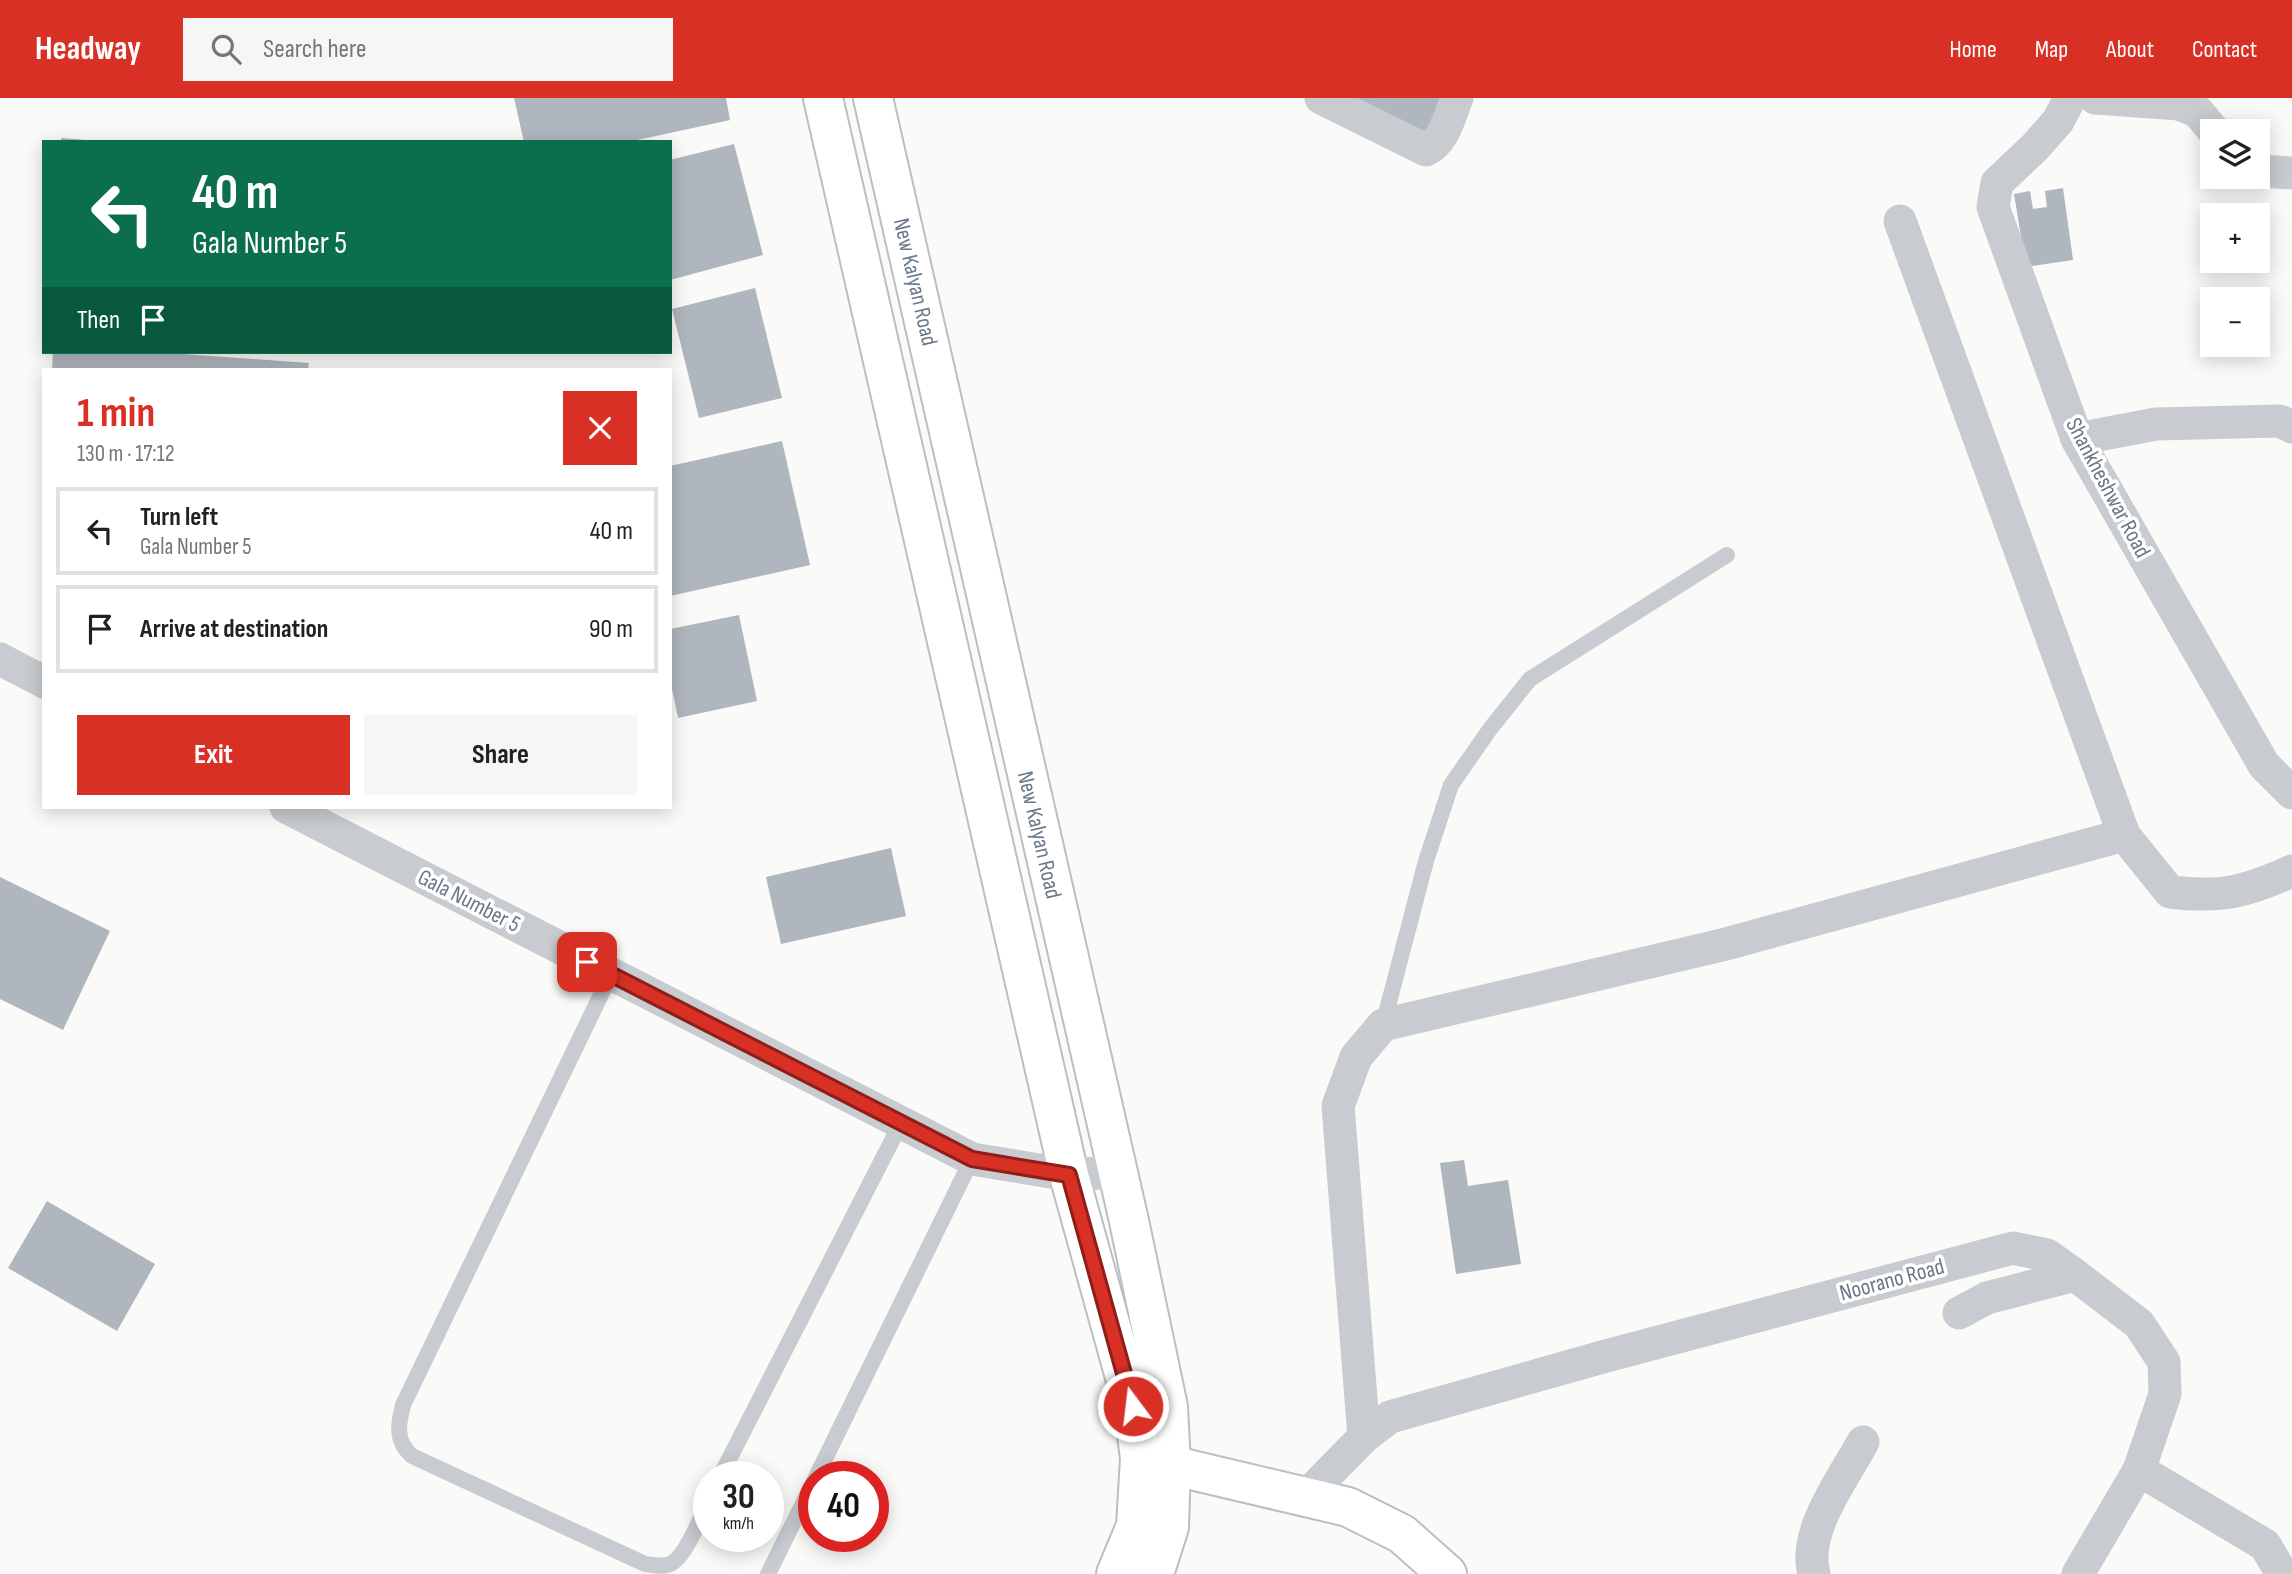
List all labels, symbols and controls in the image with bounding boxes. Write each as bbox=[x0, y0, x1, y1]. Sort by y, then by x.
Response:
search box bbox=[183, 18, 673, 81]
text: Headway bbox=[35, 29, 141, 69]
icon: search bbox=[207, 30, 245, 68]
text: Search here bbox=[263, 34, 366, 65]
text: Home bbox=[1949, 35, 1997, 64]
text: Map bbox=[2035, 35, 2068, 64]
text: About bbox=[2106, 35, 2154, 64]
text: Contact bbox=[2192, 35, 2257, 64]
map controls bbox=[2200, 119, 2270, 357]
button: layers bbox=[2200, 119, 2270, 189]
text: 40 m bbox=[192, 164, 278, 223]
icon: left bbox=[77, 168, 168, 259]
button: + bbox=[2200, 203, 2270, 273]
street label: New Kalyan Road bbox=[887, 215, 943, 349]
text: Gala Number 5 bbox=[192, 224, 347, 263]
button: − bbox=[2200, 287, 2270, 357]
icon: arrive bbox=[134, 301, 172, 339]
text: Then bbox=[77, 305, 120, 336]
text: 1 min bbox=[77, 388, 155, 439]
button: close bbox=[563, 391, 637, 465]
street label: Shankheshwar Road bbox=[2059, 413, 2157, 563]
text: 130 m · 17:12 bbox=[77, 440, 174, 468]
text: Turn left bbox=[140, 502, 218, 533]
icon: left bbox=[81, 512, 119, 550]
text: 40 m bbox=[590, 516, 633, 547]
text: Gala Number 5 bbox=[140, 533, 251, 561]
icon: arrive bbox=[81, 610, 119, 648]
text: Arrive at destination bbox=[140, 614, 328, 645]
text: 90 m bbox=[589, 614, 633, 645]
button: Exit bbox=[77, 715, 350, 795]
button: Share bbox=[364, 715, 637, 795]
street label: New Kalyan Road bbox=[1011, 768, 1067, 902]
street label: Gala Number 5 bbox=[413, 863, 525, 939]
pin bbox=[557, 932, 617, 992]
icon: arrive bbox=[568, 943, 606, 981]
street label: Noorano Road bbox=[1837, 1253, 1947, 1307]
position arrow bbox=[1096, 1369, 1170, 1443]
speed limit sign: 40 bbox=[798, 1461, 889, 1552]
text: 30 bbox=[722, 1476, 755, 1519]
text: km/h bbox=[723, 1513, 754, 1534]

